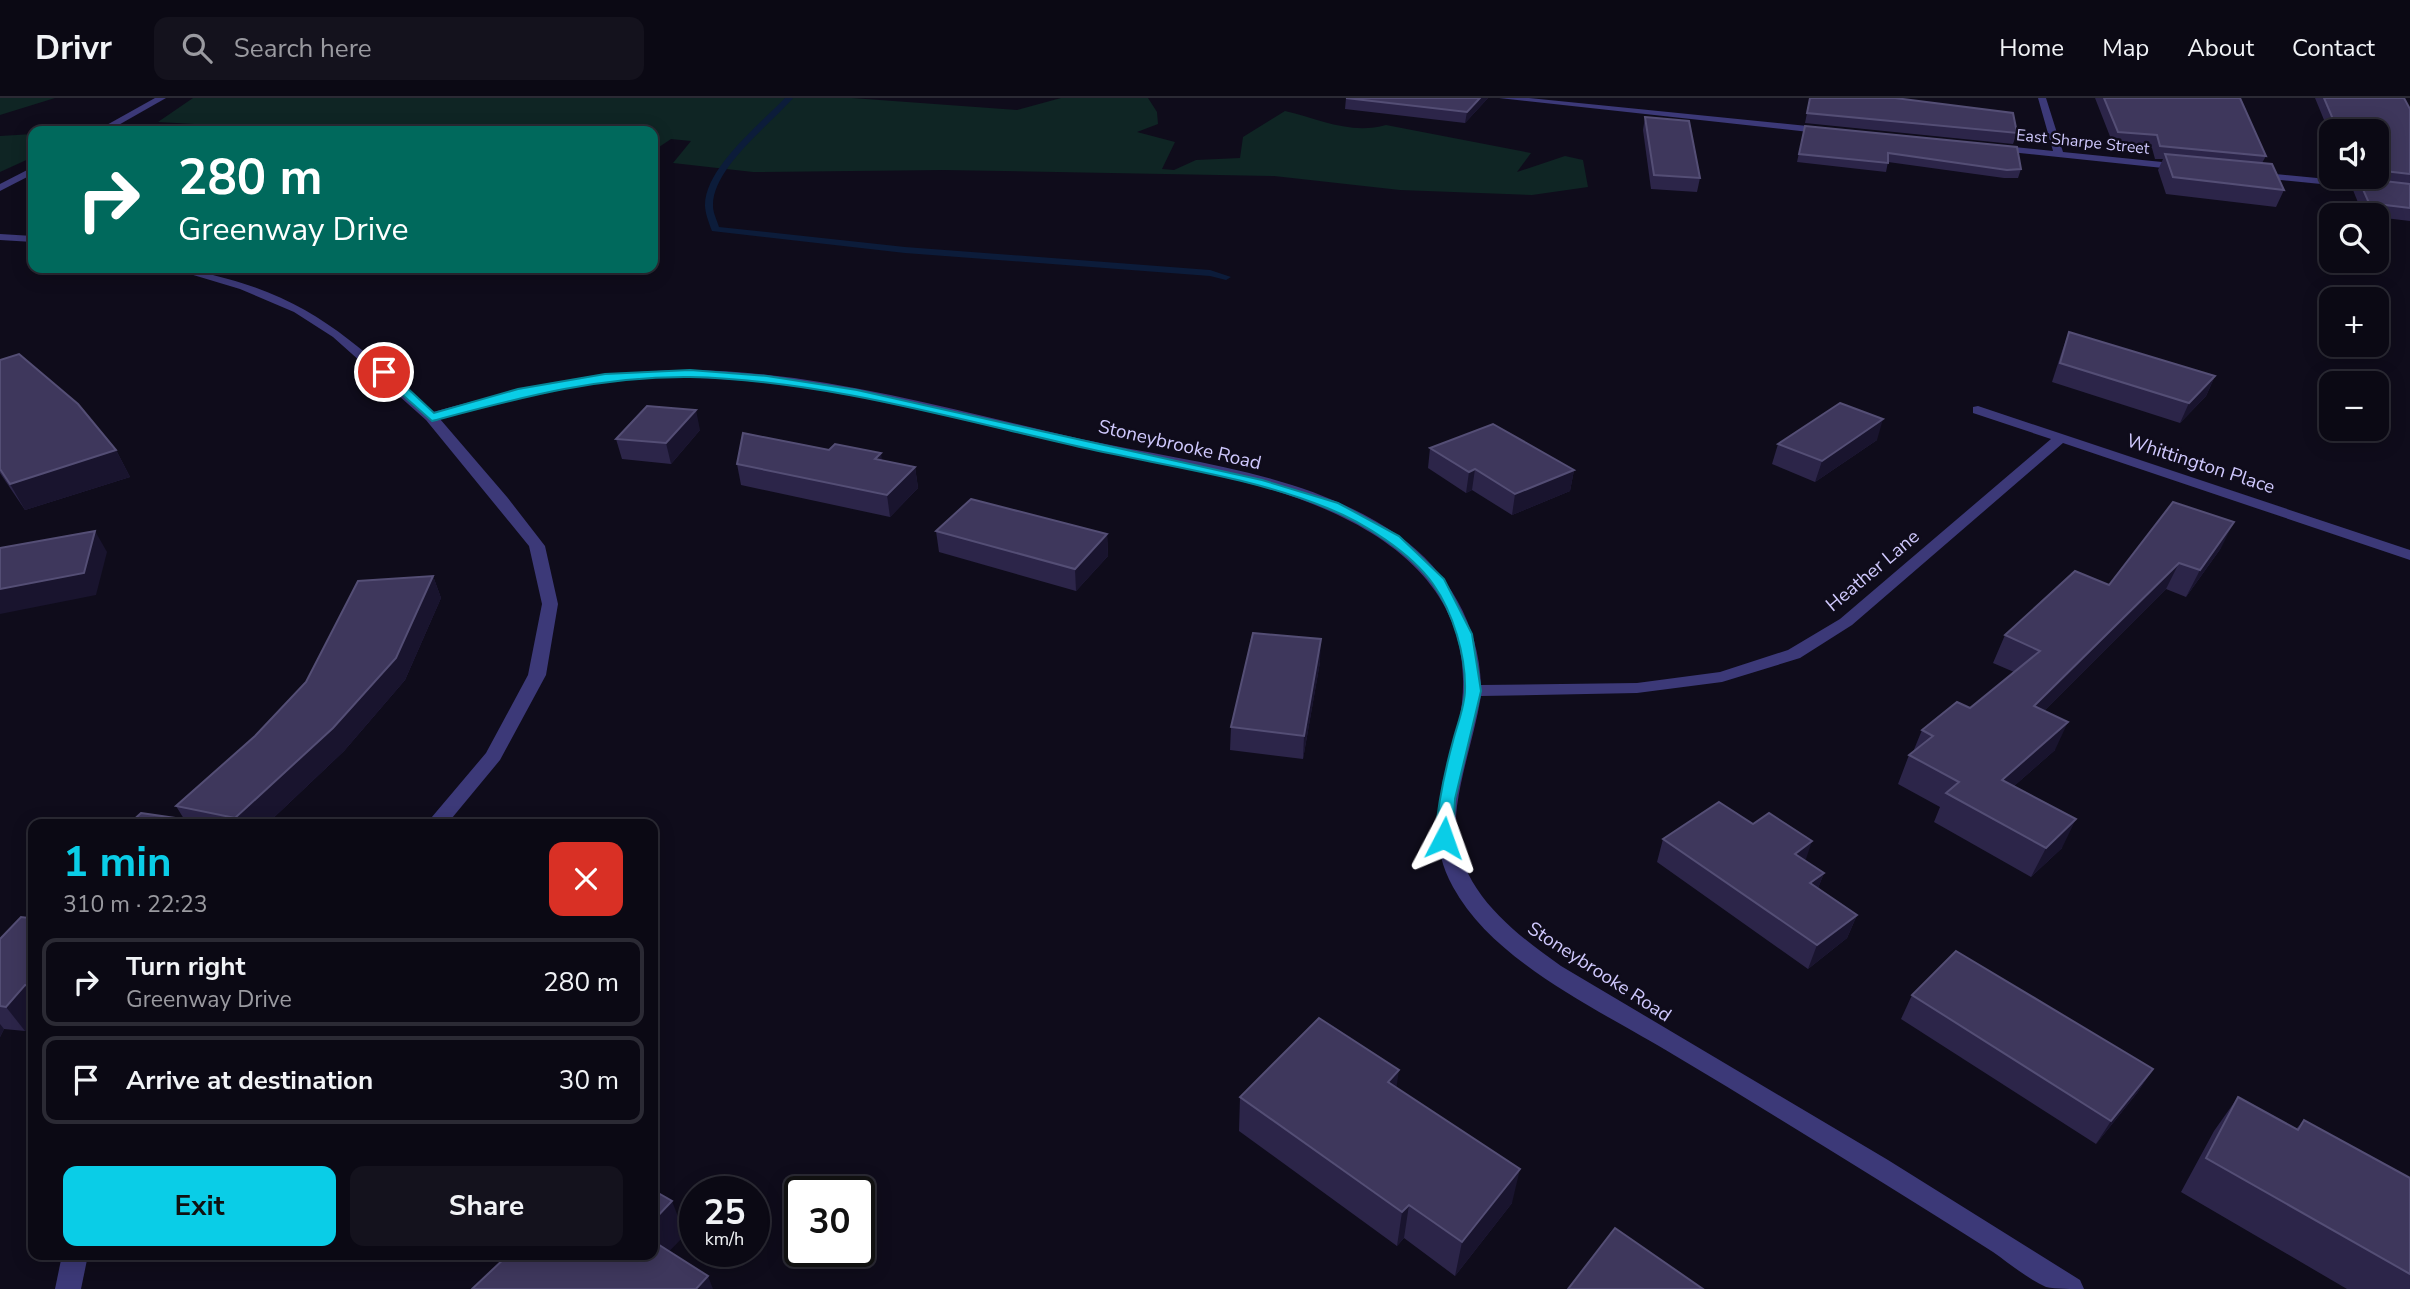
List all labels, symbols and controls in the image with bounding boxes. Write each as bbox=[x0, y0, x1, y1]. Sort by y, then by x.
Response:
search box bbox=[154, 17, 644, 80]
text: Drivr bbox=[35, 26, 112, 71]
icon: search bbox=[178, 29, 216, 67]
text: Search here bbox=[234, 31, 372, 66]
text: Home bbox=[1999, 32, 2064, 64]
text: Map bbox=[2102, 32, 2149, 64]
text: About bbox=[2187, 32, 2254, 64]
text: Contact bbox=[2292, 32, 2375, 64]
map controls bbox=[2319, 119, 2389, 441]
button: sound bbox=[2319, 119, 2389, 189]
street label: East Sharpe Street bbox=[2015, 124, 2151, 160]
text: 280 m bbox=[178, 144, 322, 211]
icon: right bbox=[63, 154, 154, 245]
button: search bbox=[2319, 203, 2389, 273]
text: Greenway Drive bbox=[178, 208, 409, 251]
button: + bbox=[2319, 287, 2389, 357]
pin bbox=[354, 342, 414, 402]
icon: arrive bbox=[365, 353, 403, 391]
button: − bbox=[2319, 371, 2389, 441]
street label: Stoneybrooke Road bbox=[1096, 414, 1264, 476]
street label: Whittington Place bbox=[2123, 428, 2278, 500]
street label: Heather Lane bbox=[1820, 524, 1925, 618]
position arrow bbox=[1407, 801, 1481, 875]
text: 1 min bbox=[63, 834, 172, 891]
button: close bbox=[549, 842, 623, 916]
text: 310 m · 22:23 bbox=[63, 889, 208, 920]
street label: Stoneybrooke Road bbox=[1522, 916, 1676, 1028]
text: Turn right bbox=[126, 949, 245, 984]
icon: right bbox=[67, 963, 105, 1001]
text: 280 m bbox=[543, 965, 619, 1000]
text: Greenway Drive bbox=[126, 984, 292, 1015]
icon: arrive bbox=[67, 1061, 105, 1099]
text: Arrive at destination bbox=[126, 1063, 373, 1098]
text: 30 m bbox=[559, 1063, 619, 1098]
button: Exit bbox=[63, 1166, 336, 1246]
button: Share bbox=[350, 1166, 623, 1246]
speed limit sign: 30 bbox=[784, 1176, 875, 1267]
text: 25 bbox=[703, 1189, 746, 1236]
text: km/h bbox=[705, 1227, 744, 1251]

